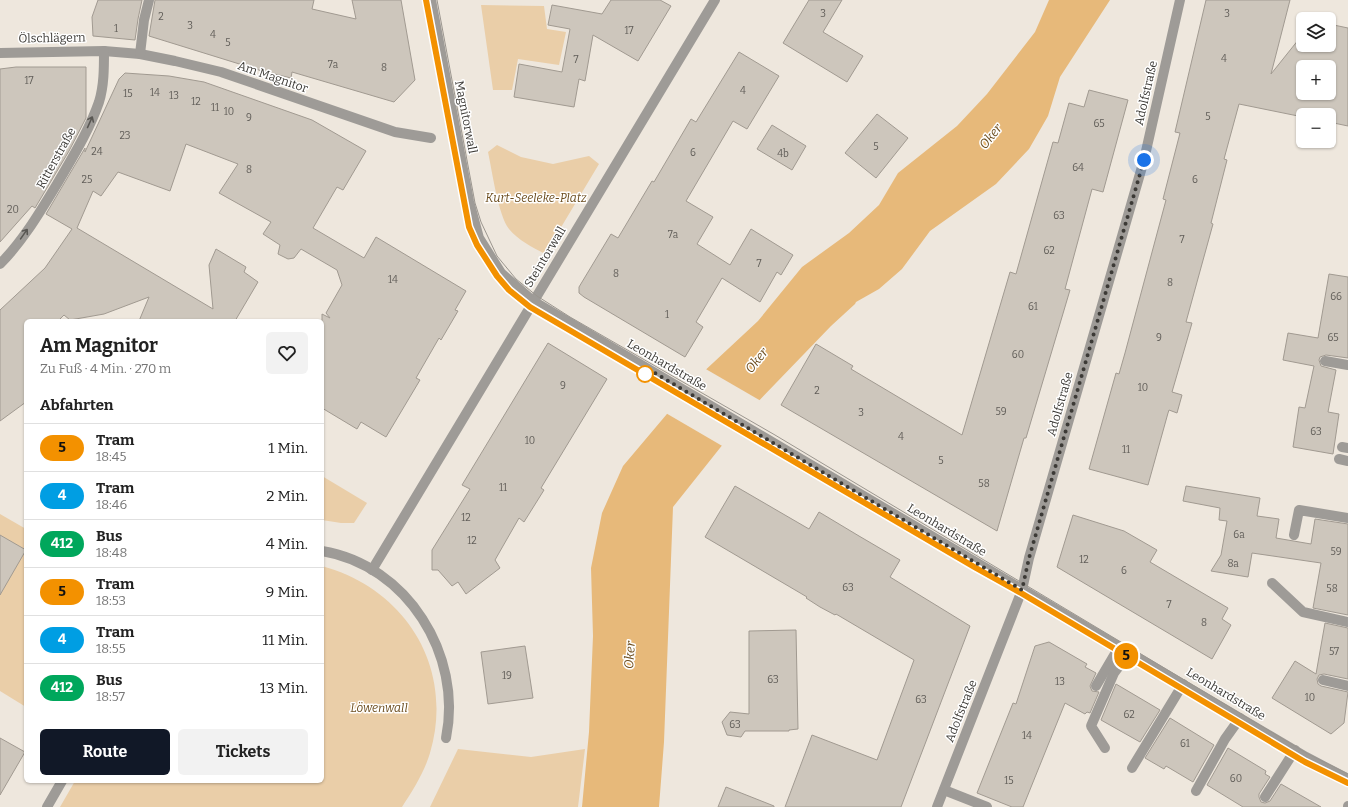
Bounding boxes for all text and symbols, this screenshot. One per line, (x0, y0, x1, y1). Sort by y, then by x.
house number: 3 (820, 8, 826, 20)
house number: 3 (1224, 8, 1230, 20)
house number: 2 (158, 11, 164, 23)
map controls (1296, 12, 1336, 148)
button: layers (1296, 12, 1336, 52)
house number: 3 (187, 20, 193, 32)
house number: 1 (114, 23, 118, 35)
house number: 17 (625, 25, 633, 37)
street label: Ölschlägern (18, 29, 86, 46)
house number: 4 (210, 29, 216, 41)
house number: 5 (225, 37, 231, 49)
house number: 4 (1221, 53, 1227, 65)
house number: 7 (573, 54, 579, 66)
street label: Am Magnitor (236, 58, 311, 96)
house number: 7a (328, 59, 339, 71)
street label: Adolfstraße (1132, 59, 1160, 127)
button: + (1296, 60, 1336, 100)
house number: 8 (381, 62, 387, 74)
house number: 17 (25, 75, 33, 87)
street label: Magnitorwall (452, 79, 480, 155)
house number: 4 (740, 85, 746, 97)
house number: 14 (150, 87, 160, 99)
house number: 15 (123, 88, 133, 100)
house number: 13 (169, 90, 179, 102)
house number: 12 (191, 96, 201, 108)
house number: 11 (211, 102, 219, 114)
house number: 10 (224, 106, 234, 118)
button: − (1296, 108, 1336, 148)
house number: 5 (1205, 111, 1211, 123)
house number: 9 (246, 112, 252, 124)
one-way arrow (87, 116, 94, 128)
house number: 65 (1093, 118, 1105, 130)
water label: Oker (976, 120, 1005, 152)
street label: Ritterstraße (34, 125, 78, 191)
house number: 23 (119, 130, 131, 142)
house number: 5 (873, 141, 879, 153)
house number: 24 (91, 146, 103, 158)
house number: 6 (690, 147, 696, 159)
house number: 4b (777, 148, 789, 160)
your location (1134, 150, 1154, 170)
house number: 64 (1072, 162, 1084, 174)
house number: 8 (246, 164, 252, 176)
house number: 25 (82, 174, 92, 186)
house number: 6 (1192, 174, 1198, 186)
park label: Kurt-Seeleke-Platz (485, 191, 587, 205)
house number: 20 (7, 204, 19, 216)
house number: 63 (1053, 210, 1065, 222)
street label: Steintorwall (521, 224, 569, 290)
one-way arrow (20, 229, 28, 240)
house number: 7a (668, 229, 679, 241)
house number: 7 (1179, 234, 1185, 246)
house number: 62 (1043, 245, 1055, 257)
house number: 7 (756, 258, 762, 270)
house number: 8 (613, 268, 619, 280)
house number: 14 (388, 274, 398, 286)
house number: 8 (1167, 277, 1173, 289)
house number: 66 (1330, 291, 1342, 303)
house number: 61 (1028, 301, 1038, 313)
house number: 1 (665, 309, 669, 321)
button: heart (266, 332, 308, 374)
house number: 9 (1156, 332, 1162, 344)
house number: 65 (1327, 332, 1339, 344)
text: Am Magnitor (40, 334, 158, 357)
street label: Leonhardstraße (625, 337, 709, 393)
water label: Oker (742, 344, 771, 376)
house number: 60 (1012, 349, 1024, 361)
text: Zu Fuß · 4 Min. · 270 m (40, 361, 171, 376)
unlabelled marker (636, 365, 654, 383)
street label: Adolfstraße (1044, 370, 1076, 438)
house number: 9 (560, 380, 566, 392)
house number: 10 (1138, 382, 1148, 394)
house number: 2 (814, 385, 820, 397)
text: Abfahrten (40, 396, 114, 414)
house number: 59 (995, 406, 1007, 418)
house number: 3 (858, 407, 864, 419)
house number: 63 (1310, 426, 1322, 438)
text: Tram (96, 431, 134, 449)
house number: 4 (898, 431, 904, 443)
house number: 10 (525, 435, 535, 447)
text: 5 (58, 439, 66, 456)
text: 1 Min. (268, 439, 308, 457)
house number: 11 (1122, 444, 1130, 456)
text: 18:45 (96, 449, 126, 464)
house number: 5 (938, 455, 944, 467)
house number: 58 (978, 478, 990, 490)
text: Tram (96, 479, 134, 497)
house number: 11 (499, 482, 507, 494)
text: 4 (58, 487, 66, 504)
text: 2 Min. (266, 487, 308, 505)
text: 18:46 (96, 497, 127, 512)
street label: Leonhardstraße (905, 501, 989, 559)
house number: 12 (461, 512, 471, 524)
text: Bus (96, 527, 122, 545)
house number: 6a (1233, 529, 1245, 541)
text: 412 (51, 535, 73, 552)
text: 4 Min. (266, 535, 308, 553)
house number: 12 (467, 535, 477, 547)
text: 18:48 (96, 545, 127, 560)
house number: 59 (1330, 546, 1342, 558)
house number: 12 (1079, 554, 1089, 566)
house number: 8a (1227, 558, 1239, 570)
house number: 6 (1121, 565, 1127, 577)
text: Tram (96, 575, 134, 593)
house number: 63 (842, 582, 854, 594)
text: 5 (58, 583, 66, 600)
text: 9 Min. (266, 583, 308, 601)
house number: 58 (1326, 583, 1338, 595)
text: 18:53 (96, 593, 126, 608)
house number: 7 (1166, 599, 1172, 611)
house number: 8 (1201, 617, 1207, 629)
text: Tram (96, 623, 134, 641)
text: 4 (58, 631, 66, 648)
text: 11 Min. (262, 631, 308, 649)
water label: Oker (621, 640, 638, 669)
text: 18:55 (96, 641, 126, 656)
line badge: 5 (1113, 643, 1139, 669)
house number: 57 (1329, 646, 1339, 658)
text: 5 (1122, 647, 1130, 664)
street label: Leonhardstraße (1184, 665, 1268, 723)
house number: 19 (502, 670, 512, 682)
text: Bus (96, 671, 122, 689)
house number: 63 (767, 674, 779, 686)
house number: 13 (1055, 676, 1065, 688)
street label: Adolfstraße (942, 678, 980, 744)
text: 412 (51, 679, 73, 696)
text: 13 Min. (260, 679, 308, 697)
text: 18:57 (96, 689, 125, 704)
house number: 10 (1305, 692, 1315, 704)
house number: 63 (915, 694, 927, 706)
park label: Löwenwall (350, 701, 408, 715)
house number: 62 (1123, 709, 1135, 721)
house number: 63 (729, 719, 741, 731)
button: Route (40, 729, 170, 775)
button: Tickets (178, 729, 308, 775)
house number: 14 (1022, 730, 1032, 742)
house number: 61 (1180, 738, 1190, 750)
house number: 60 (1230, 773, 1242, 785)
house number: 15 (1004, 775, 1014, 787)

